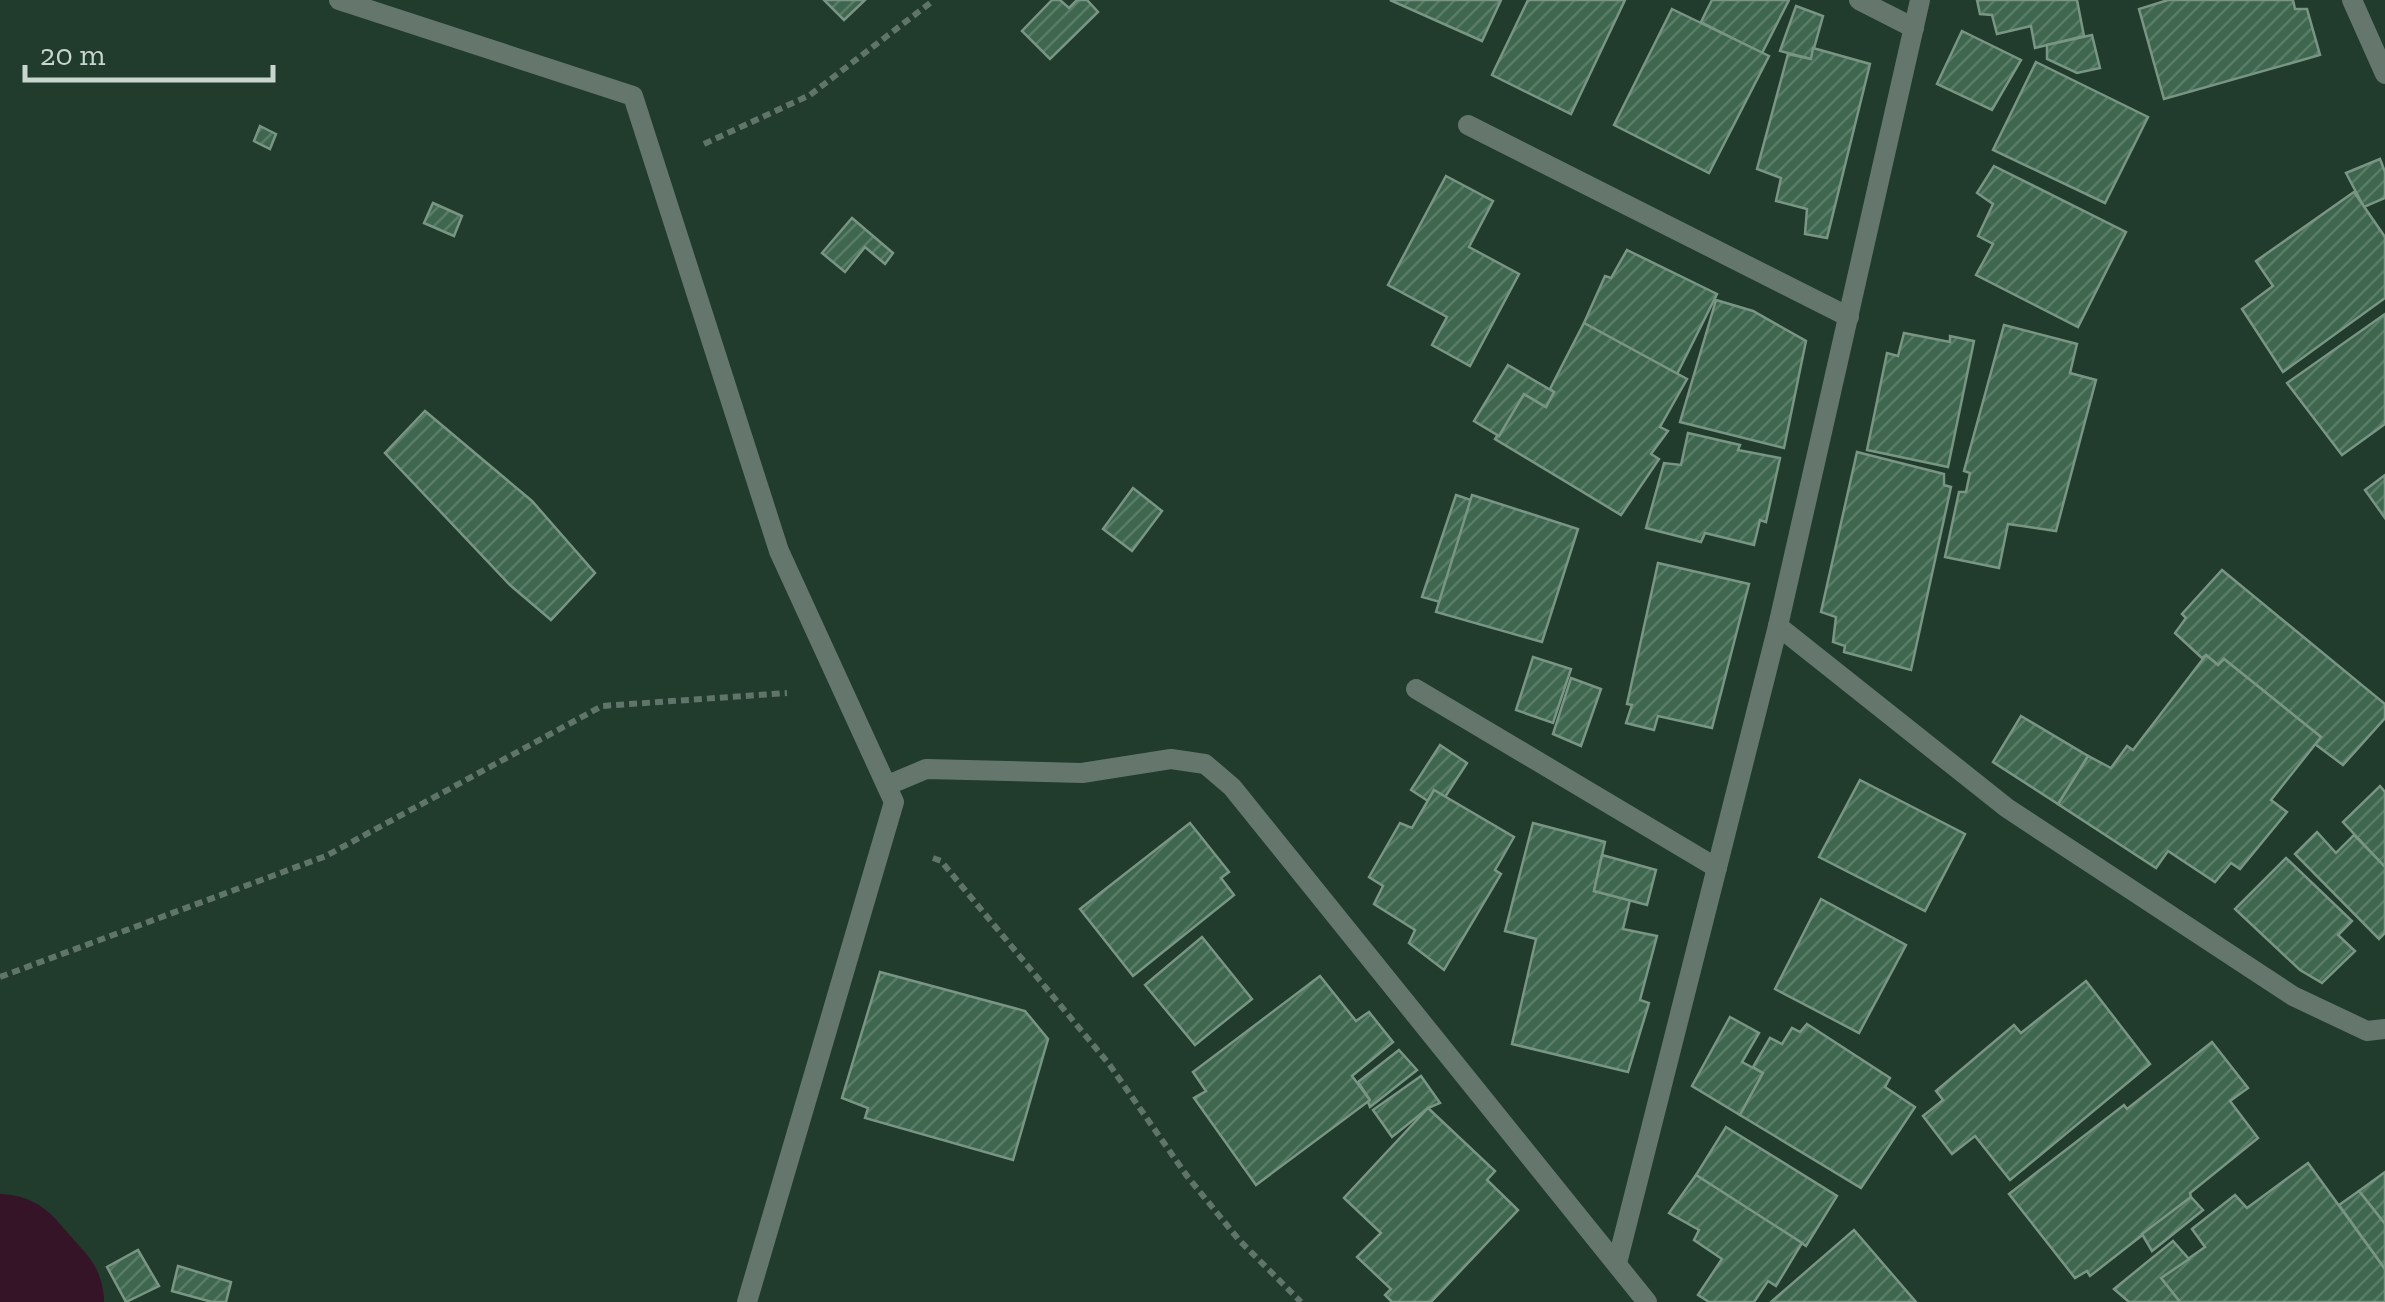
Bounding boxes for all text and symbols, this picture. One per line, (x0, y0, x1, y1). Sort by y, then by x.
scale bar (25, 20, 272, 82)
text: 20 m (40, 37, 106, 73)

